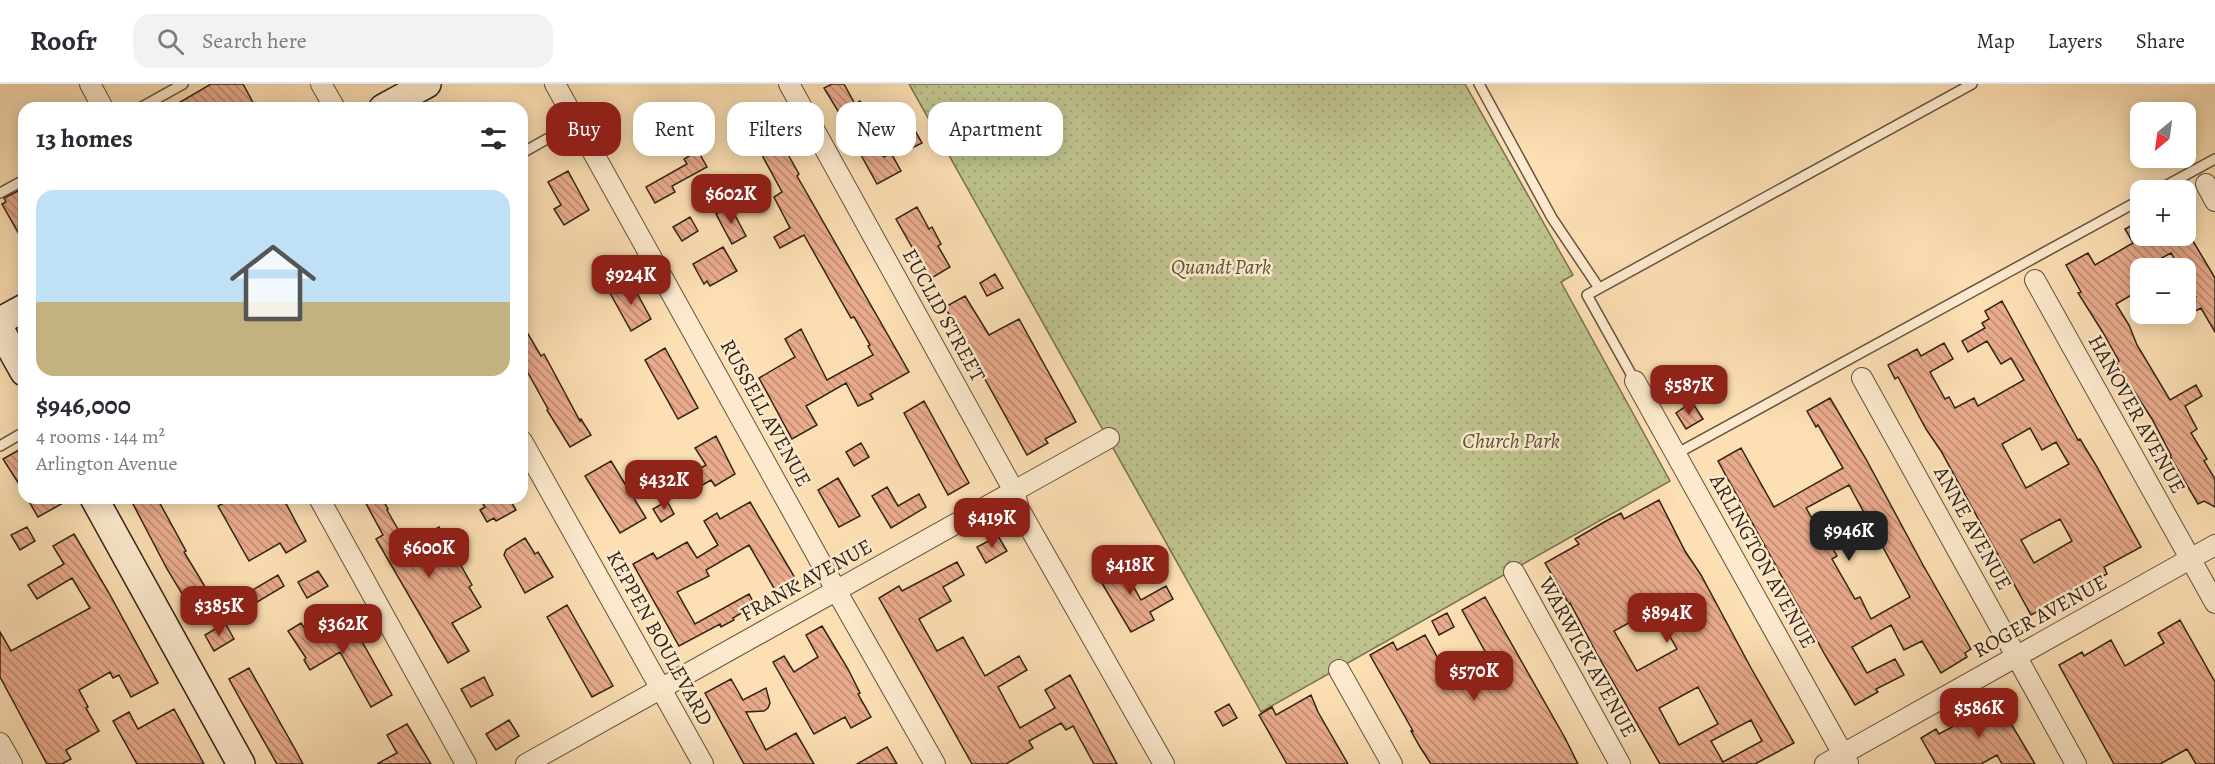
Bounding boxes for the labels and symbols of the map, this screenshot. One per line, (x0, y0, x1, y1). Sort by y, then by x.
north arrow (2130, 102, 2196, 168)
pin: $602K (689, 174, 773, 225)
street label: EUCLID STREET (896, 243, 992, 387)
park label: Quandt Park (1171, 253, 1271, 281)
pin: $924K (589, 255, 673, 306)
street label: HANOVER AVENUE (2082, 330, 2192, 498)
street label: RUSSELL AVENUE (714, 334, 818, 492)
pin: $587K (1647, 365, 1731, 416)
park label: Church Park (1462, 427, 1560, 455)
pin: $432K (622, 460, 706, 511)
street label: ANNE AVENUE (1927, 460, 2019, 595)
street label: ARLINGTON AVENUE (1703, 468, 1823, 653)
pin: $419K (950, 498, 1034, 549)
pin: $946K (1807, 511, 1891, 562)
pin: $600K (387, 528, 471, 579)
street label: FRANK AVENUE (735, 532, 877, 628)
street label: KEPPEN BOULEVARD (600, 545, 720, 731)
pin: $418K (1088, 545, 1172, 596)
street label: ROGER AVENUE (1968, 568, 2112, 664)
street label: WARWICK AVENUE (1532, 571, 1644, 742)
pin: $385K (177, 586, 261, 637)
pin: $894K (1625, 593, 1709, 644)
pin: $362K (301, 604, 385, 655)
pin: $570K (1432, 651, 1516, 702)
pin: $586K (1937, 688, 2021, 739)

